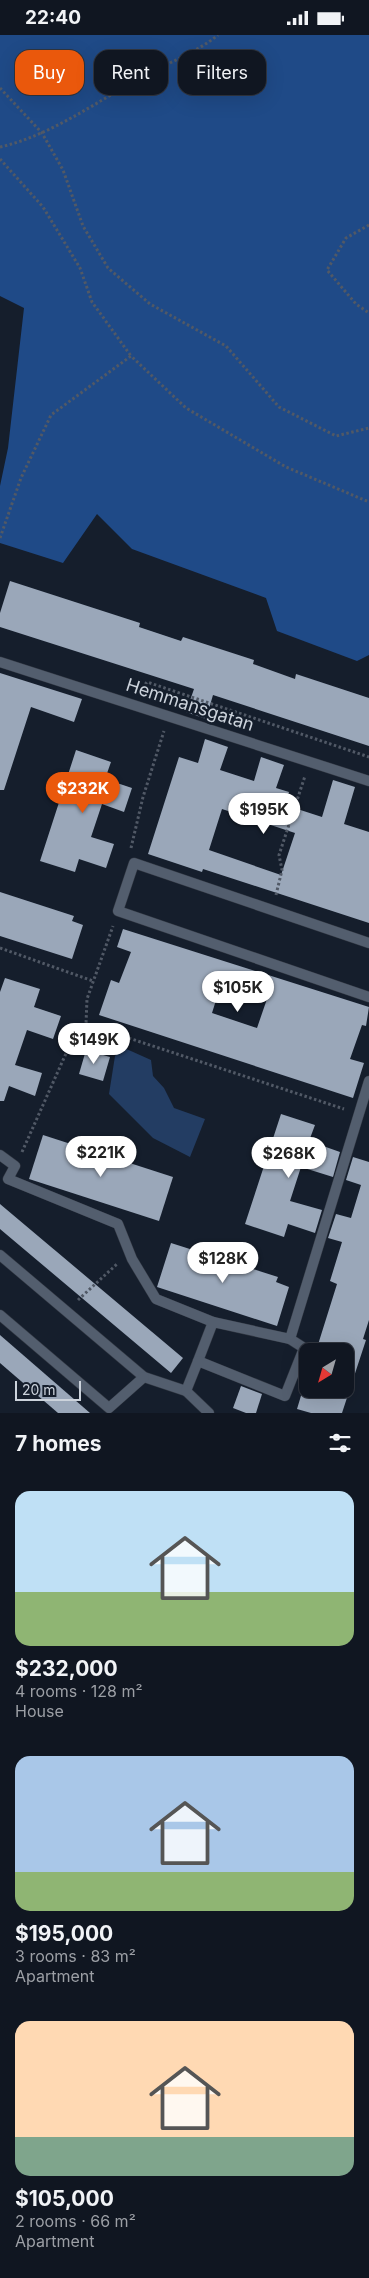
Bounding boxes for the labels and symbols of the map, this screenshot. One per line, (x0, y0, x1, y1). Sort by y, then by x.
street label: Hemmansgatan (123, 674, 257, 735)
pin: $232K (48, 771, 118, 814)
pin: $195K (229, 793, 299, 835)
pin: $105K (203, 971, 273, 1013)
pin: $149K (59, 1023, 129, 1065)
pin: $221K (66, 1135, 136, 1178)
pin: $268K (254, 1137, 324, 1179)
pin: $128K (188, 1241, 258, 1284)
north arrow (299, 1343, 354, 1397)
scale bar (15, 1378, 81, 1401)

